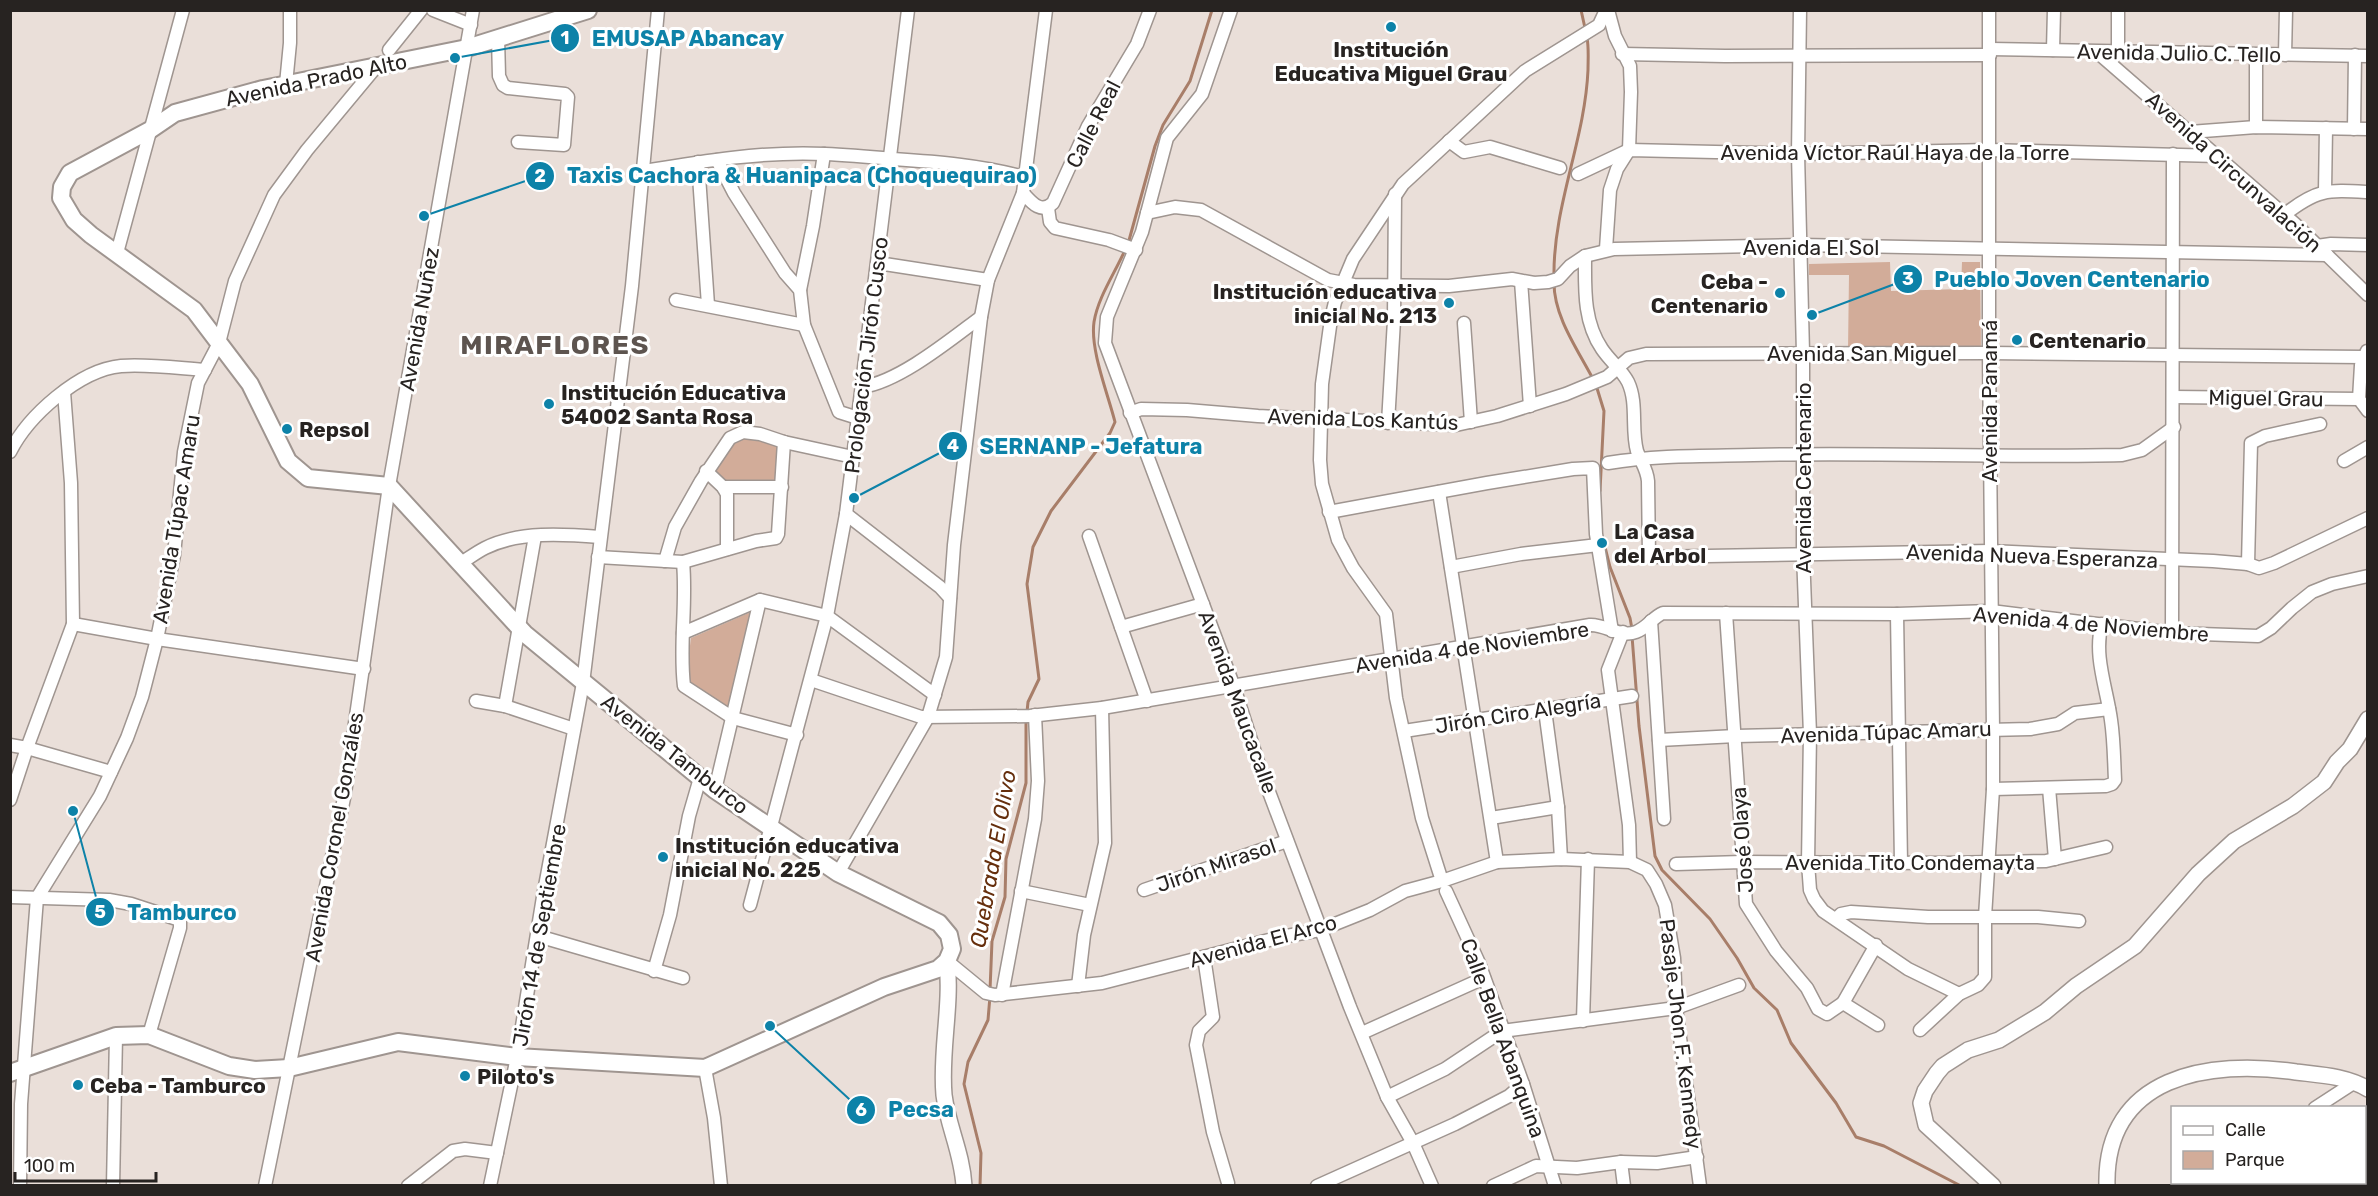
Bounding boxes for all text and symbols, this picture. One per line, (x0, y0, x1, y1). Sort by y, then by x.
callout: EMUSAP Abancay (550, 18, 797, 58)
marker: Institución Educativa Miguel Grau (1384, 20, 1398, 34)
text: EMUSAP Abancay (592, 25, 784, 52)
text: 1 (561, 27, 569, 49)
place label: Institución Educativa Miguel Grau (1275, 37, 1507, 86)
street label: Avenida Julio C. Tello (2077, 39, 2281, 67)
street label: Avenida Prado Alto (223, 49, 409, 111)
street label: Calle Real (1060, 76, 1126, 172)
street label: Avenida Circunvalación (2141, 86, 2327, 258)
street label: Avenida Víctor Raúl Haya de la Torre (1720, 140, 2070, 165)
callout: Taxis Cachora & Huanipaca (Choquequirao) (525, 156, 1049, 196)
text: Taxis Cachora & Huanipaca (Choquequirao) (567, 162, 1037, 189)
text: 2 (534, 165, 546, 187)
street label: Prologación Jirón Cusco (839, 235, 893, 475)
street label: Avenida El Sol (1743, 235, 1879, 260)
street label: Avenida Nuñez (394, 245, 444, 393)
callout: Pueblo Joven Centenario (1893, 259, 2222, 299)
text: Pueblo Joven Centenario (1934, 266, 2210, 293)
text: 3 (1902, 268, 1914, 290)
place label: Ceba - Centenario (1651, 269, 1768, 318)
place label: Institución educativa inicial No. 213 (1213, 279, 1437, 328)
marker: Ceba - Centenario (1773, 286, 1787, 300)
marker: Institución educativa inicial No. 213 (1442, 296, 1456, 310)
street label: Avenida Panamá (1977, 320, 2002, 482)
place label: Centenario (2029, 328, 2146, 353)
district label: MIRAFLORES (460, 329, 650, 361)
marker: Centenario (2010, 333, 2024, 347)
street label: Avenida San Miguel (1767, 341, 1957, 366)
place label: Institución Educativa 54002 Santa Rosa (561, 380, 786, 429)
street label: Avenida Centenario (1791, 382, 1816, 574)
street label: Miguel Grau (2208, 384, 2324, 412)
marker: Institución Educativa 54002 Santa Rosa (542, 397, 556, 411)
street label: Avenida Los Kantús (1267, 403, 1459, 435)
street label: Avenida Túpac Amaru (147, 413, 205, 625)
place label: Repsol (299, 417, 370, 442)
marker: Repsol (280, 422, 294, 436)
callout: SERNANP - Jefatura (938, 426, 1215, 466)
text: SERNANP - Jefatura (980, 433, 1202, 460)
text: 4 (947, 435, 959, 457)
place label: La Casa del Arbol (1614, 519, 1706, 568)
marker: La Casa del Arbol (1595, 536, 1609, 550)
street label: Avenida Nueva Esperanza (1906, 539, 2158, 573)
street label: Avenida 4 de Noviembre (1972, 601, 2210, 647)
street label: Avenida Maucacalle (1193, 607, 1283, 797)
street label: Avenida 4 de Noviembre (1353, 616, 1591, 678)
street label: Jirón Ciro Alegría (1433, 688, 1603, 738)
street label: Avenida Tamburco (596, 689, 754, 819)
street label: Avenida Coronel Gonzáles (300, 710, 368, 964)
street label: Avenida Túpac Amaru (1780, 716, 1992, 748)
water label: Quebrada El Olivo (964, 768, 1022, 950)
street label: José Olaya (1726, 786, 1758, 894)
street label: Jirón 14 de Septiembre (507, 822, 571, 1048)
place label: Institución educativa inicial No. 225 (675, 833, 899, 882)
street label: Jirón Mirasol (1153, 833, 1279, 897)
marker: Institución educativa inicial No. 225 (656, 850, 670, 864)
street label: Avenida Tito Condemayta (1785, 850, 2035, 875)
callout: Tamburco (85, 892, 249, 932)
text: Tamburco (127, 899, 237, 926)
text: 5 (94, 901, 106, 923)
street label: Avenida El Arco (1187, 909, 1339, 973)
street label: Pasaje Jhon F. Kennedy (1654, 917, 1708, 1151)
street label: Calle Bella Abanquina (1455, 935, 1551, 1141)
place label: Piloto's (477, 1064, 554, 1089)
marker: Piloto's (458, 1069, 472, 1083)
place label: Ceba - Tamburco (90, 1073, 266, 1098)
marker: Ceba - Tamburco (71, 1078, 85, 1092)
callout: Pecsa (846, 1090, 966, 1130)
text: Pecsa (888, 1096, 954, 1123)
text: 6 (855, 1099, 867, 1121)
legend (2171, 1106, 2366, 1184)
text: Calle (2225, 1119, 2266, 1141)
scale bar (15, 1145, 156, 1183)
text: Parque (2225, 1149, 2285, 1171)
text: 100 m (24, 1155, 75, 1177)

